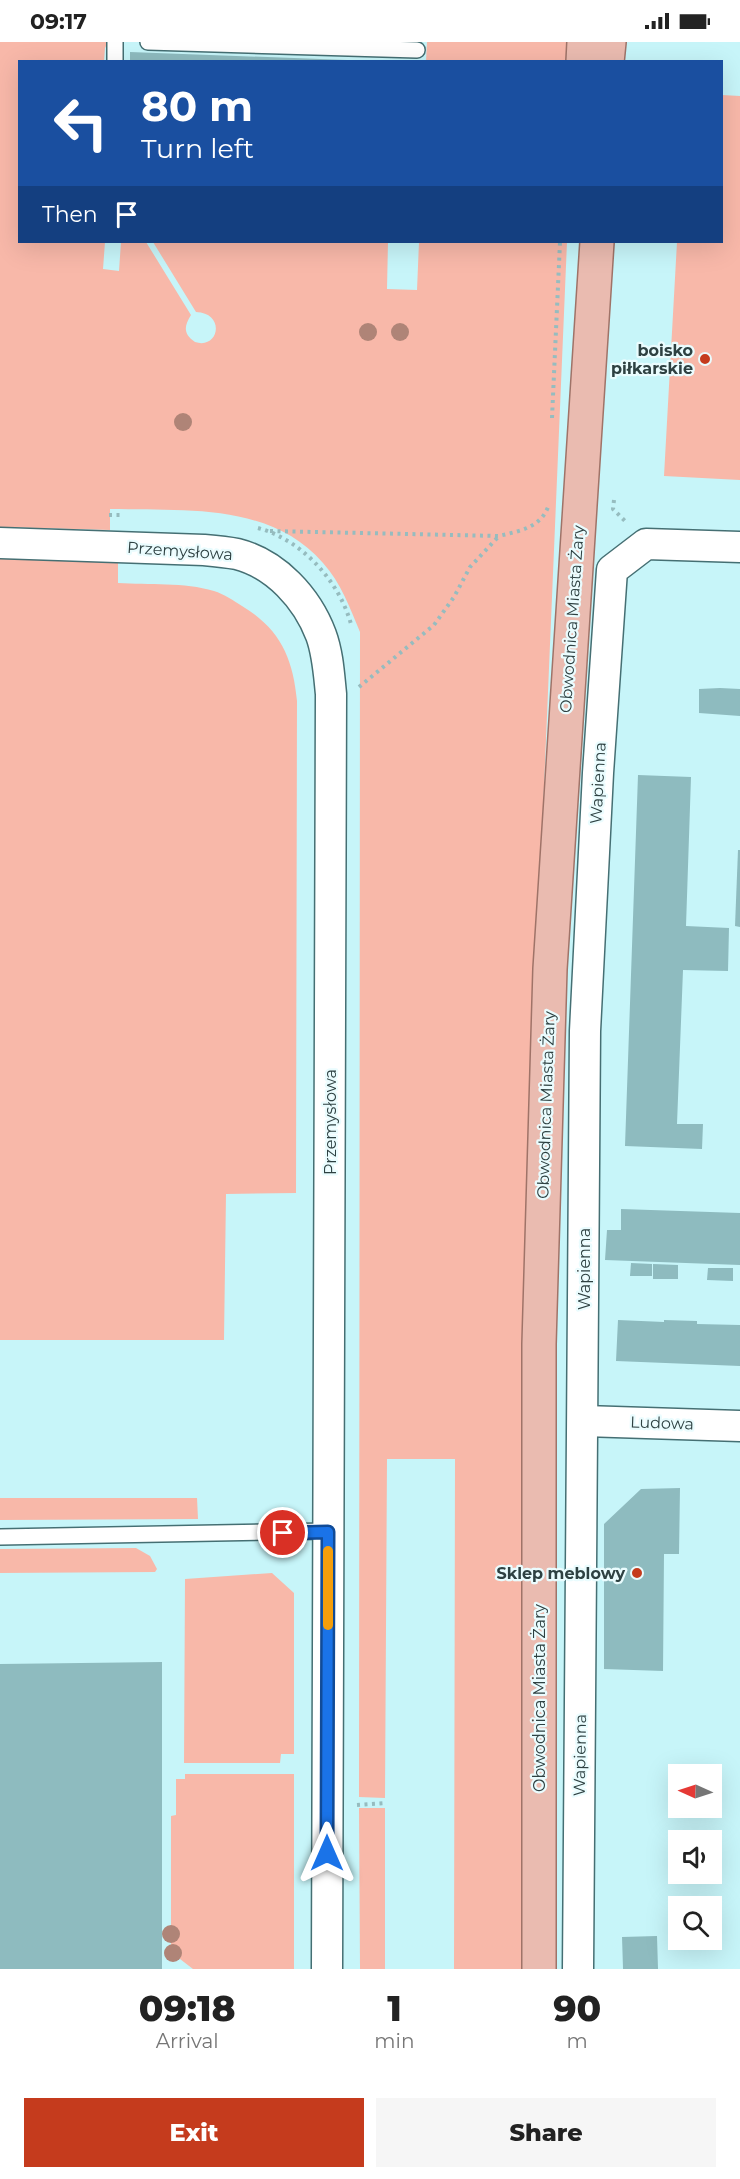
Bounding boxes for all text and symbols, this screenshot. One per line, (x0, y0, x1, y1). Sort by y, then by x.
text: 09:17 (30, 8, 87, 35)
text: 80 m (141, 80, 253, 132)
icon: left (42, 84, 120, 162)
text: Turn left (141, 132, 254, 165)
icon: arrive (110, 198, 143, 231)
text: Then (42, 201, 98, 228)
place label: boisko piłkarskie (611, 341, 693, 378)
marker: boisko piłkarskie (698, 352, 712, 366)
street label: Obwodnica Miasta Żary (556, 524, 588, 713)
street label: Przemysłowa (127, 538, 233, 564)
street label: Wapienna (586, 741, 610, 825)
street label: Obwodnica Miasta Żary (533, 1010, 559, 1199)
street label: Przemysłowa (321, 1069, 340, 1175)
street label: Wapienna (575, 1228, 594, 1310)
street label: Ludowa (630, 1412, 694, 1434)
pin (257, 1507, 308, 1558)
icon: arrive (266, 1516, 299, 1549)
place label: Sklep meblowy (496, 1564, 625, 1583)
marker: Sklep meblowy (630, 1566, 644, 1580)
street label: Obwodnica Miasta Żary (530, 1604, 549, 1792)
street label: Wapienna (570, 1714, 590, 1796)
north arrow (668, 1764, 722, 1818)
map controls (668, 1764, 722, 1950)
position arrow (295, 1821, 359, 1885)
button: sound (668, 1830, 722, 1884)
button: search (668, 1896, 722, 1950)
text: 09:18 (139, 1986, 236, 2030)
text: 1 (387, 1986, 402, 2030)
text: 90 (553, 1986, 601, 2030)
text: Arrival (156, 2029, 219, 2053)
text: min (374, 2029, 414, 2053)
text: m (567, 2029, 588, 2053)
button: Exit (24, 2098, 364, 2167)
button: Share (376, 2098, 716, 2167)

